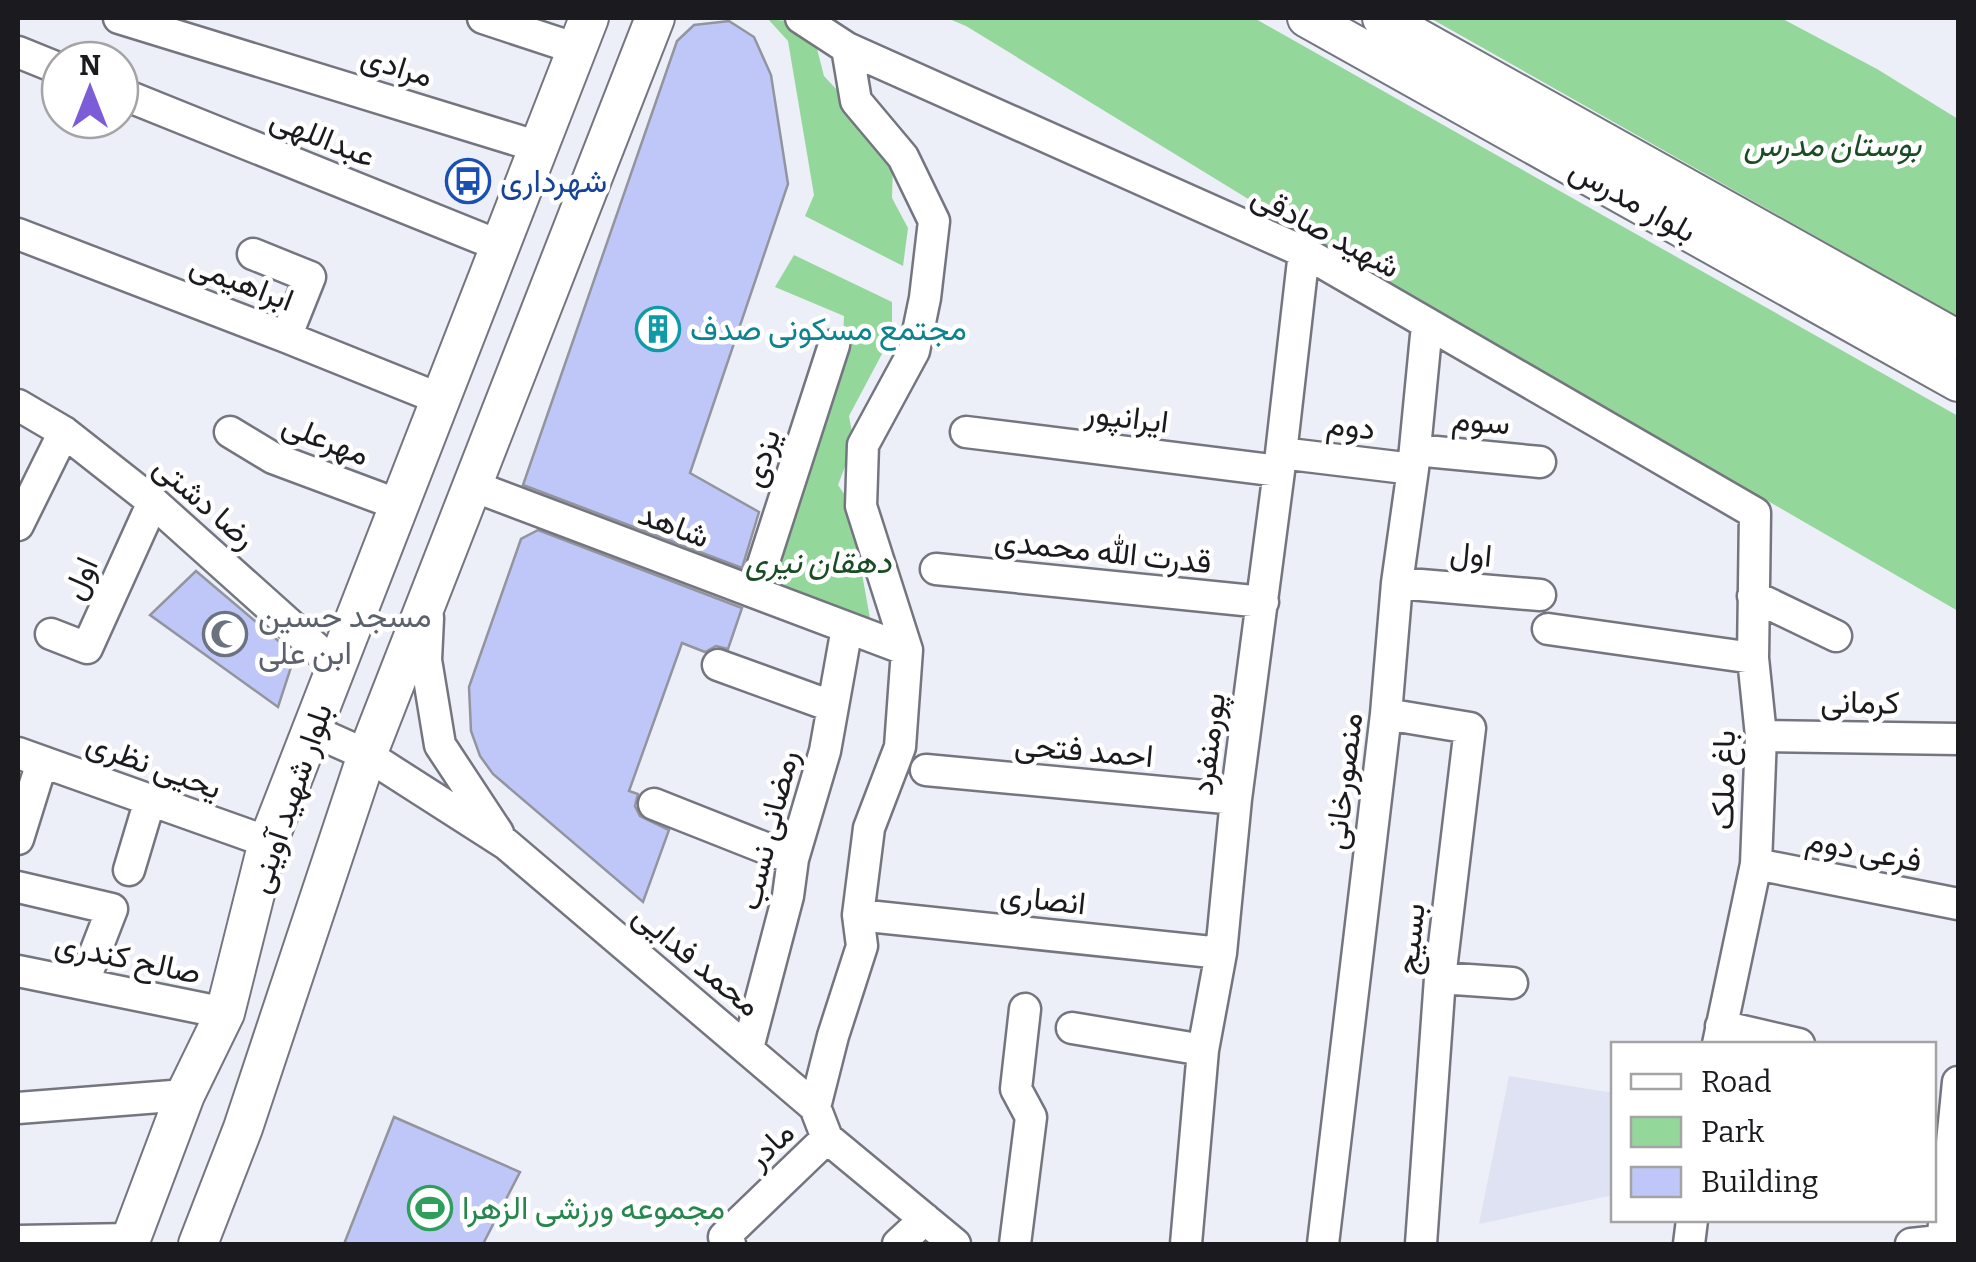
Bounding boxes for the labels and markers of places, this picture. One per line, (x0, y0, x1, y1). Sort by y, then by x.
bus stop icon: شهرداری (445, 158, 491, 204)
place label: شهرداری (500, 162, 607, 201)
building icon: مجتمع مسکونی صدف (635, 306, 681, 352)
place label: مجتمع مسکونی صدف (690, 310, 967, 351)
place label: مسجد حسین ابن علی (258, 597, 432, 672)
mosque icon: مسجد حسین ابن علی (202, 611, 248, 657)
sports icon: مجموعه ورزشی الزهرا (407, 1185, 453, 1231)
place label: مجموعه ورزشی الزهرا (462, 1189, 725, 1228)

